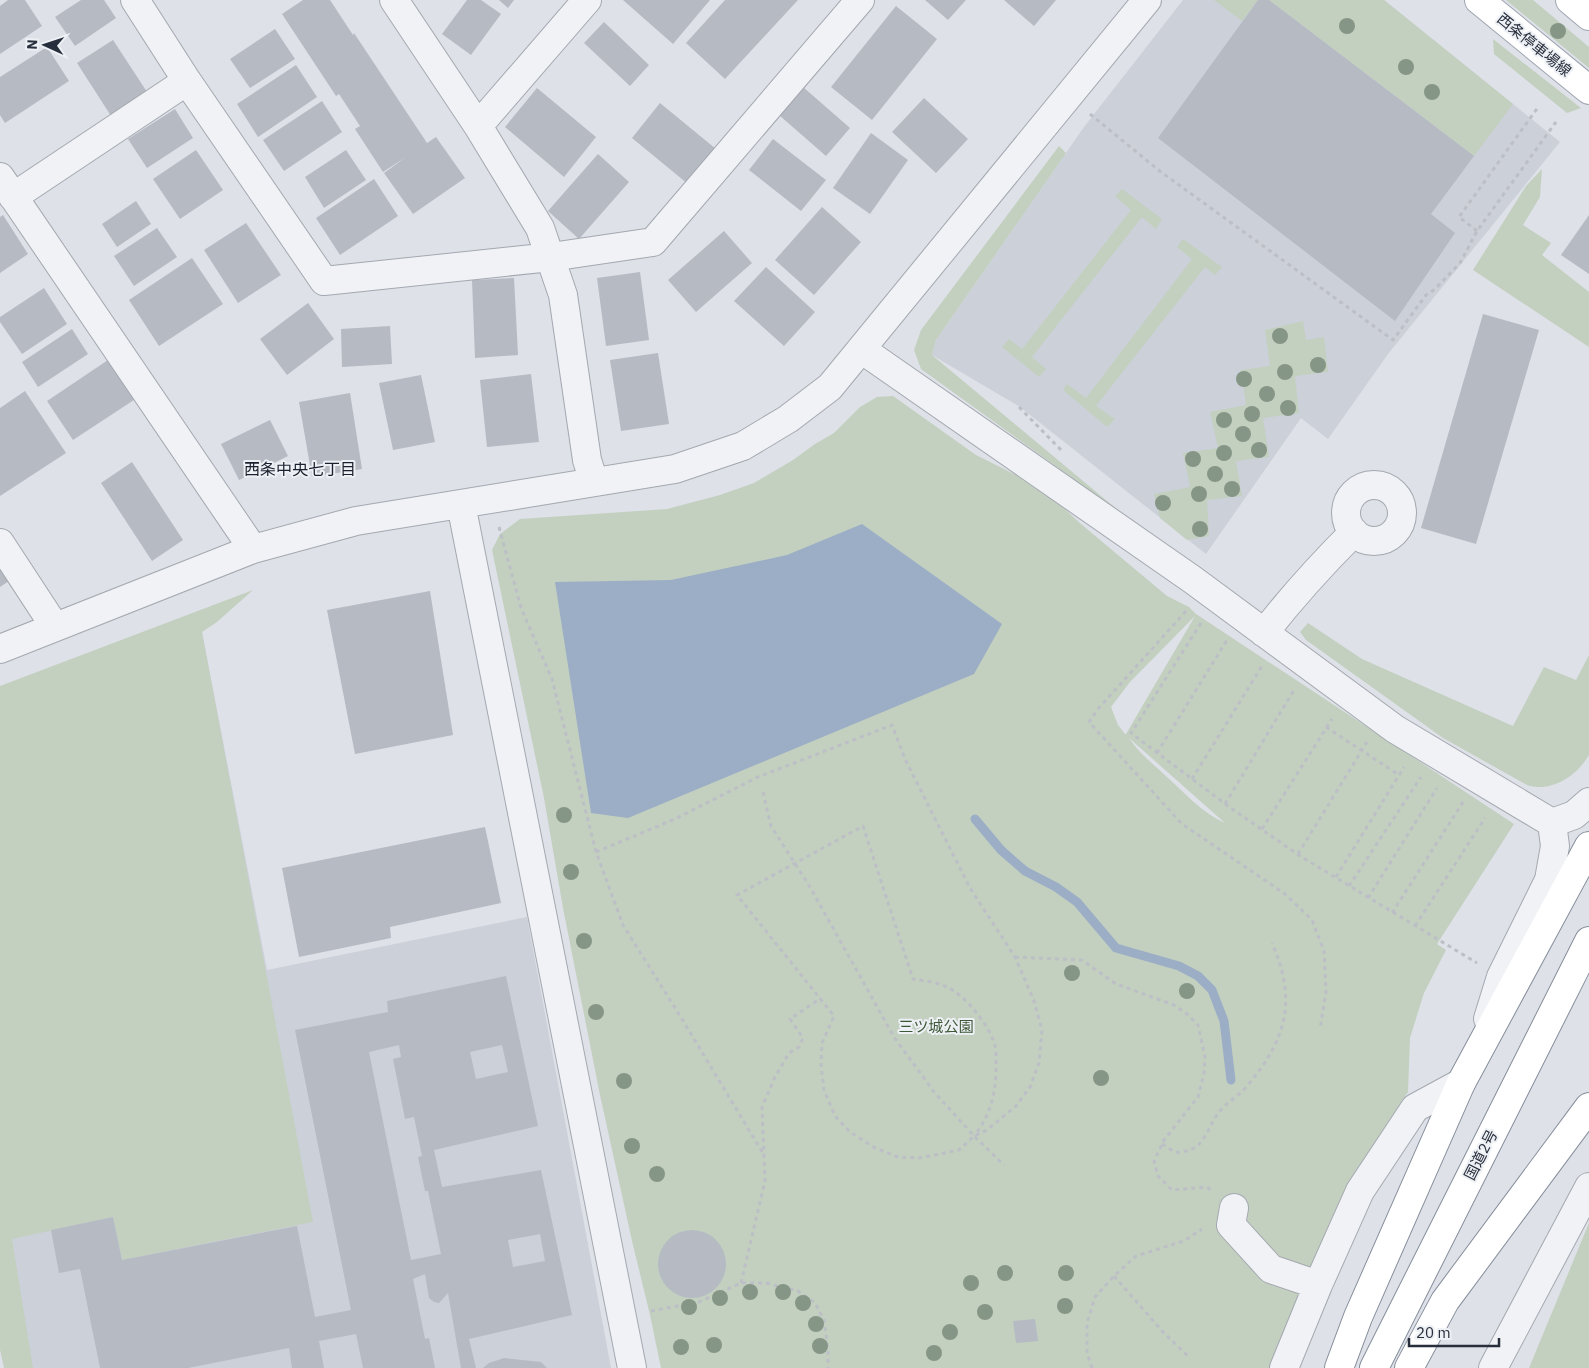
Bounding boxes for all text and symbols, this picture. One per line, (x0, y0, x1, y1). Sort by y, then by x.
street label: 西条停車場線 (1493, 9, 1575, 80)
north arrow (20, 20, 70, 70)
text: N (23, 39, 41, 50)
district label: 西条中央七丁目 (244, 459, 356, 479)
park label: 三ツ城公園 (898, 1017, 974, 1036)
street label: 国道2号 (1460, 1126, 1501, 1183)
scale bar (1409, 1316, 1499, 1348)
text: 20 m (1416, 1323, 1451, 1342)

